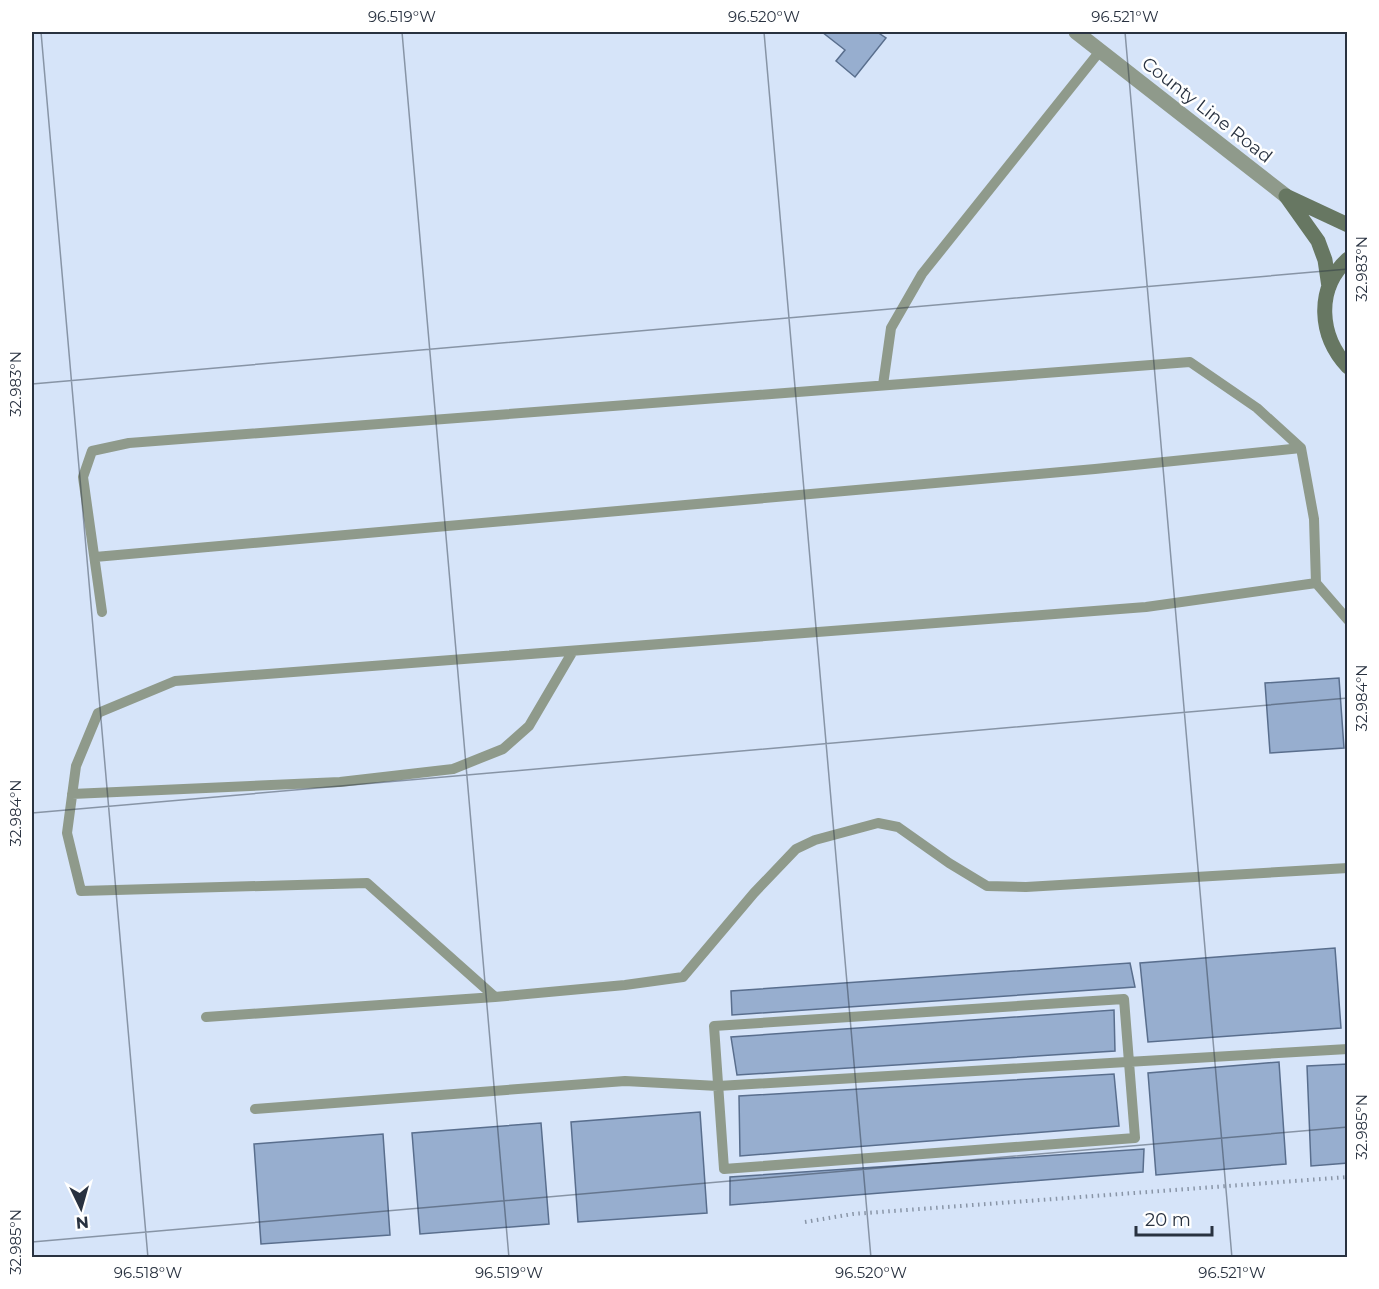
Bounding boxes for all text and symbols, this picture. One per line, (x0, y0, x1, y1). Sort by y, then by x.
text: 96.519°W (368, 7, 436, 26)
text: 96.520°W (728, 7, 800, 26)
text: 96.521°W (1091, 7, 1159, 26)
street label: County Line Road (1137, 52, 1277, 168)
text: 32.983°N (1352, 236, 1371, 302)
text: 32.983°N (6, 351, 25, 417)
text: 32.984°N (1352, 665, 1371, 731)
text: 32.984°N (6, 780, 25, 846)
text: 32.985°N (1352, 1094, 1371, 1160)
north arrow (51, 1178, 111, 1238)
scale bar (1136, 1199, 1212, 1237)
text: 32.985°N (6, 1209, 25, 1275)
text: 20 m (1145, 1209, 1191, 1231)
text: N (75, 1212, 90, 1232)
text: 96.518°W (114, 1263, 183, 1282)
text: 96.519°W (475, 1263, 543, 1282)
text: 96.520°W (835, 1263, 907, 1282)
text: 96.521°W (1198, 1263, 1266, 1282)

